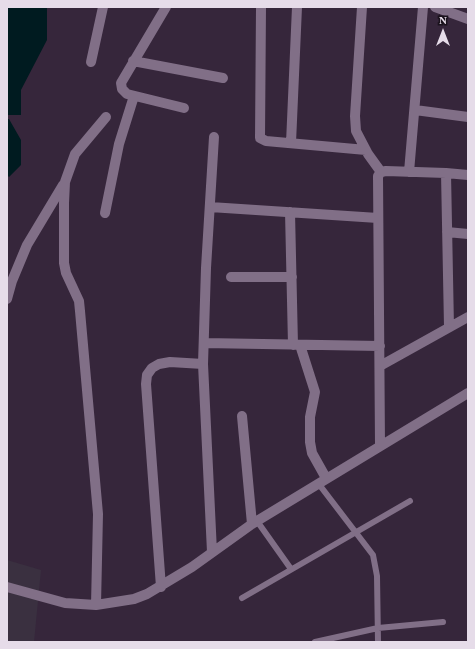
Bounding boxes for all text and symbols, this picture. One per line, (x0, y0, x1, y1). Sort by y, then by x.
north arrow (423, 12, 463, 52)
text: N (439, 14, 447, 26)

